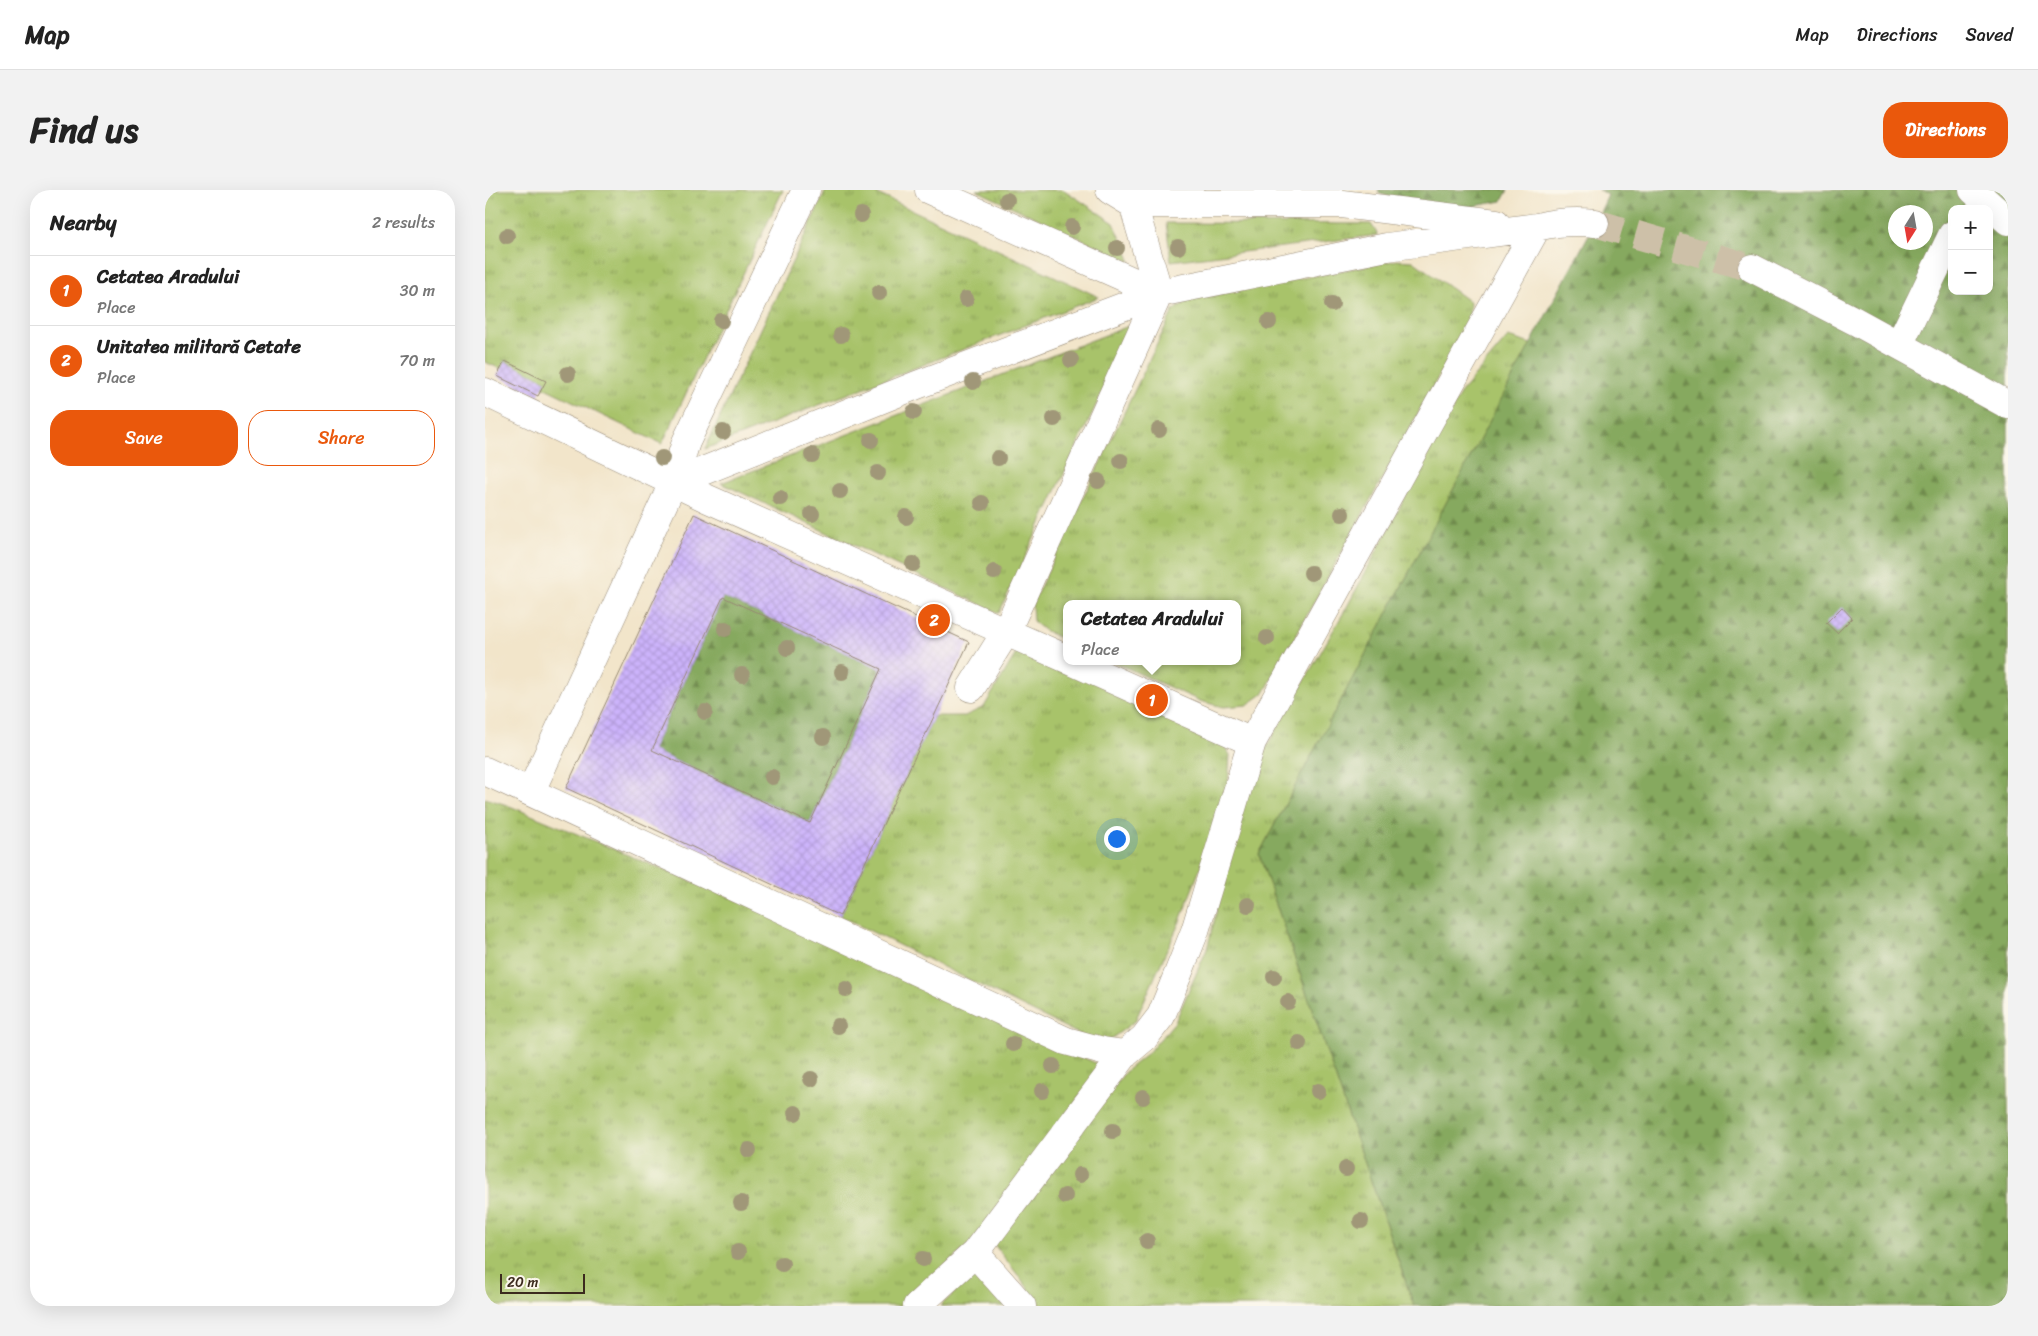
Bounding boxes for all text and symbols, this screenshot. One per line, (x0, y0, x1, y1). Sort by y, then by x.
text: Map (25, 14, 69, 56)
text: Map (1796, 19, 1829, 51)
text: Directions (1857, 19, 1938, 51)
text: Saved (1966, 19, 2013, 51)
text: Find us (30, 99, 138, 161)
button: Directions (1883, 102, 2008, 158)
text: Nearby (50, 204, 116, 242)
north arrow (1888, 205, 1933, 250)
map controls (1948, 205, 1993, 295)
button: + (1948, 205, 1993, 250)
text: 2 results (372, 208, 435, 237)
button: − (1948, 250, 1993, 295)
text: Cetatea Aradului (97, 260, 239, 293)
text: 1 (63, 276, 69, 305)
text: 30 m (400, 276, 435, 305)
text: Place (97, 293, 136, 322)
text: Unitatea militară Cetate (97, 330, 301, 363)
text: 2 (61, 346, 71, 375)
text: 70 m (399, 346, 435, 375)
text: Place (97, 363, 136, 392)
button: Save (50, 410, 238, 466)
button: Share (248, 410, 435, 466)
popup (1063, 600, 1241, 665)
pin: 2 (918, 601, 950, 639)
text: Cetatea Aradului (1081, 602, 1223, 635)
text: Place (1081, 635, 1119, 664)
pin: 1 (1136, 681, 1168, 719)
your location (1104, 826, 1130, 852)
text: 20 m (507, 1270, 538, 1295)
scale bar (500, 1271, 585, 1294)

